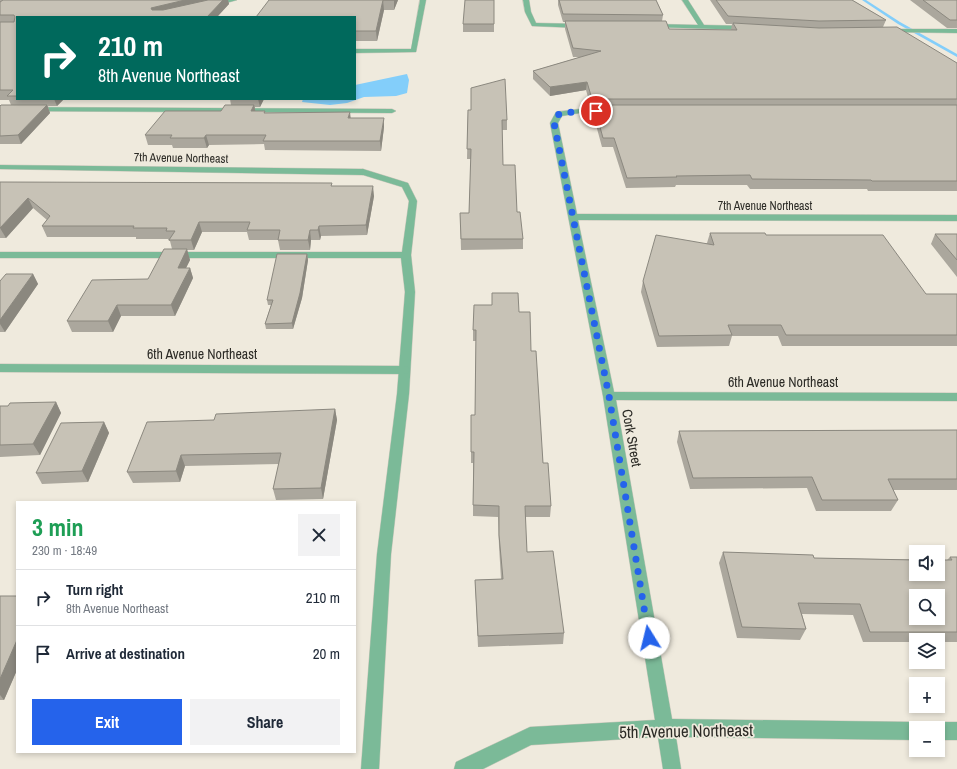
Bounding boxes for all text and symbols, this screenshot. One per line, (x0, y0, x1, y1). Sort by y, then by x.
text: 210 m (98, 27, 163, 65)
icon: right (32, 32, 84, 84)
text: 8th Avenue Northeast (98, 63, 240, 88)
pin (579, 94, 613, 128)
icon: arrive (585, 100, 607, 122)
street label: 7th Avenue Northeast (134, 149, 229, 167)
street label: 7th Avenue Northeast (718, 198, 812, 214)
street label: 6th Avenue Northeast (147, 345, 257, 363)
street label: 6th Avenue Northeast (728, 373, 838, 391)
street label: Cork Street (618, 408, 646, 468)
text: 3 min (32, 511, 83, 543)
button: close (298, 514, 340, 556)
text: 230 m · 18:49 (32, 542, 97, 559)
map controls (909, 545, 945, 757)
button: sound (909, 545, 945, 581)
text: Turn right (66, 579, 123, 600)
icon: right (32, 587, 54, 609)
text: 210 m (306, 587, 340, 608)
button: search (909, 589, 945, 625)
text: 8th Avenue Northeast (66, 600, 168, 617)
position arrow (628, 617, 670, 659)
button: layers (909, 633, 945, 669)
icon: arrive (32, 643, 54, 665)
text: Arrive at destination (66, 643, 185, 664)
text: 20 m (313, 643, 340, 664)
button: + (909, 677, 945, 713)
button: Exit (32, 699, 182, 745)
button: Share (190, 699, 340, 745)
street label: 5th Avenue Northeast (619, 718, 753, 743)
button: − (909, 721, 945, 757)

